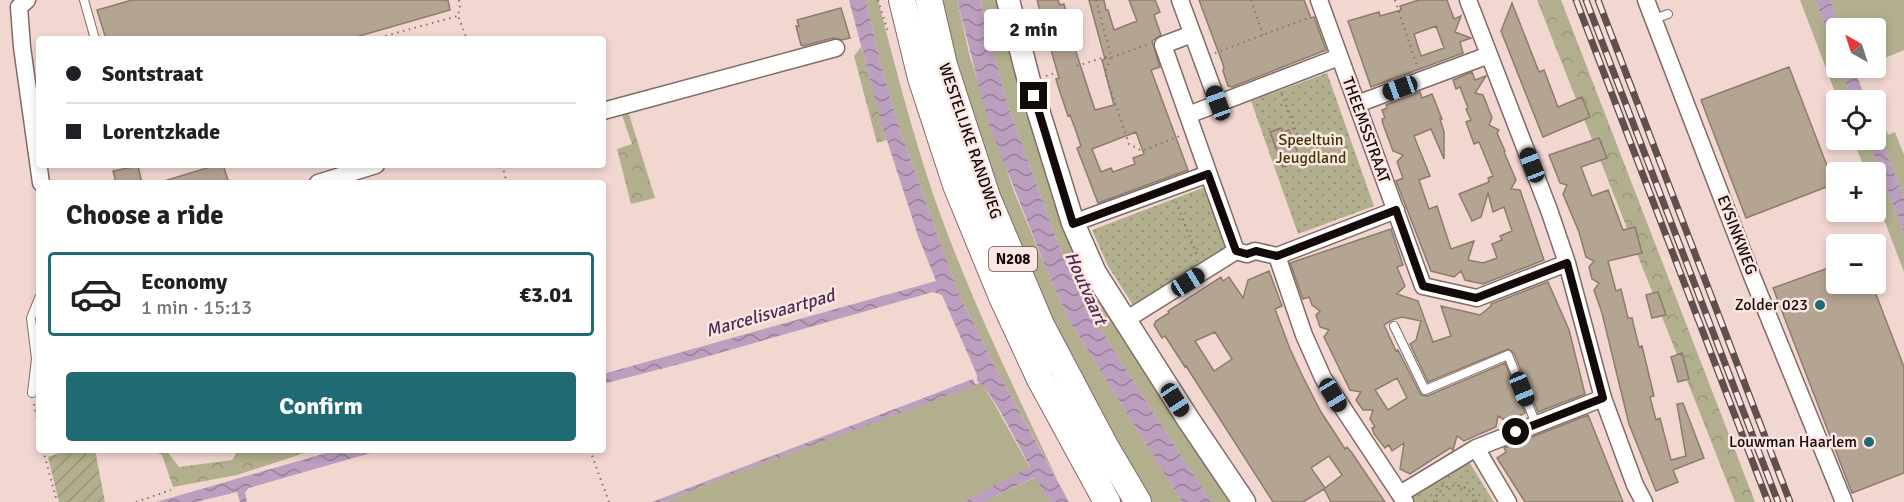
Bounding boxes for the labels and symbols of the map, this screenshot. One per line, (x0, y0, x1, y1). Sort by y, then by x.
callout: 2 min (984, 9, 1084, 51)
north arrow (1826, 18, 1886, 78)
street label: WESTELIJKE RANDWEG (934, 60, 1006, 222)
car (1380, 73, 1420, 103)
street label: THEEMSSTRAAT (1338, 74, 1394, 186)
route end (1020, 82, 1047, 109)
car (1203, 83, 1233, 123)
park label: Speeltuin Jeugdland (1276, 130, 1346, 168)
car (1517, 145, 1547, 185)
street label: EYSINKWEG (1713, 192, 1761, 278)
road number: N208 (989, 247, 1037, 271)
water label: Houtvaart (1060, 248, 1113, 330)
car (1168, 265, 1208, 299)
water label: Marcelisvaartpad (703, 283, 839, 342)
place label: Zolder 023 (1735, 295, 1808, 315)
marker: Zolder 023 (1813, 298, 1827, 312)
car (1507, 369, 1537, 409)
car (1316, 375, 1350, 415)
car (1158, 380, 1192, 420)
route start (1502, 418, 1529, 445)
place label: Louwman Haarlem (1729, 432, 1857, 452)
marker: Louwman Haarlem (1862, 435, 1876, 449)

